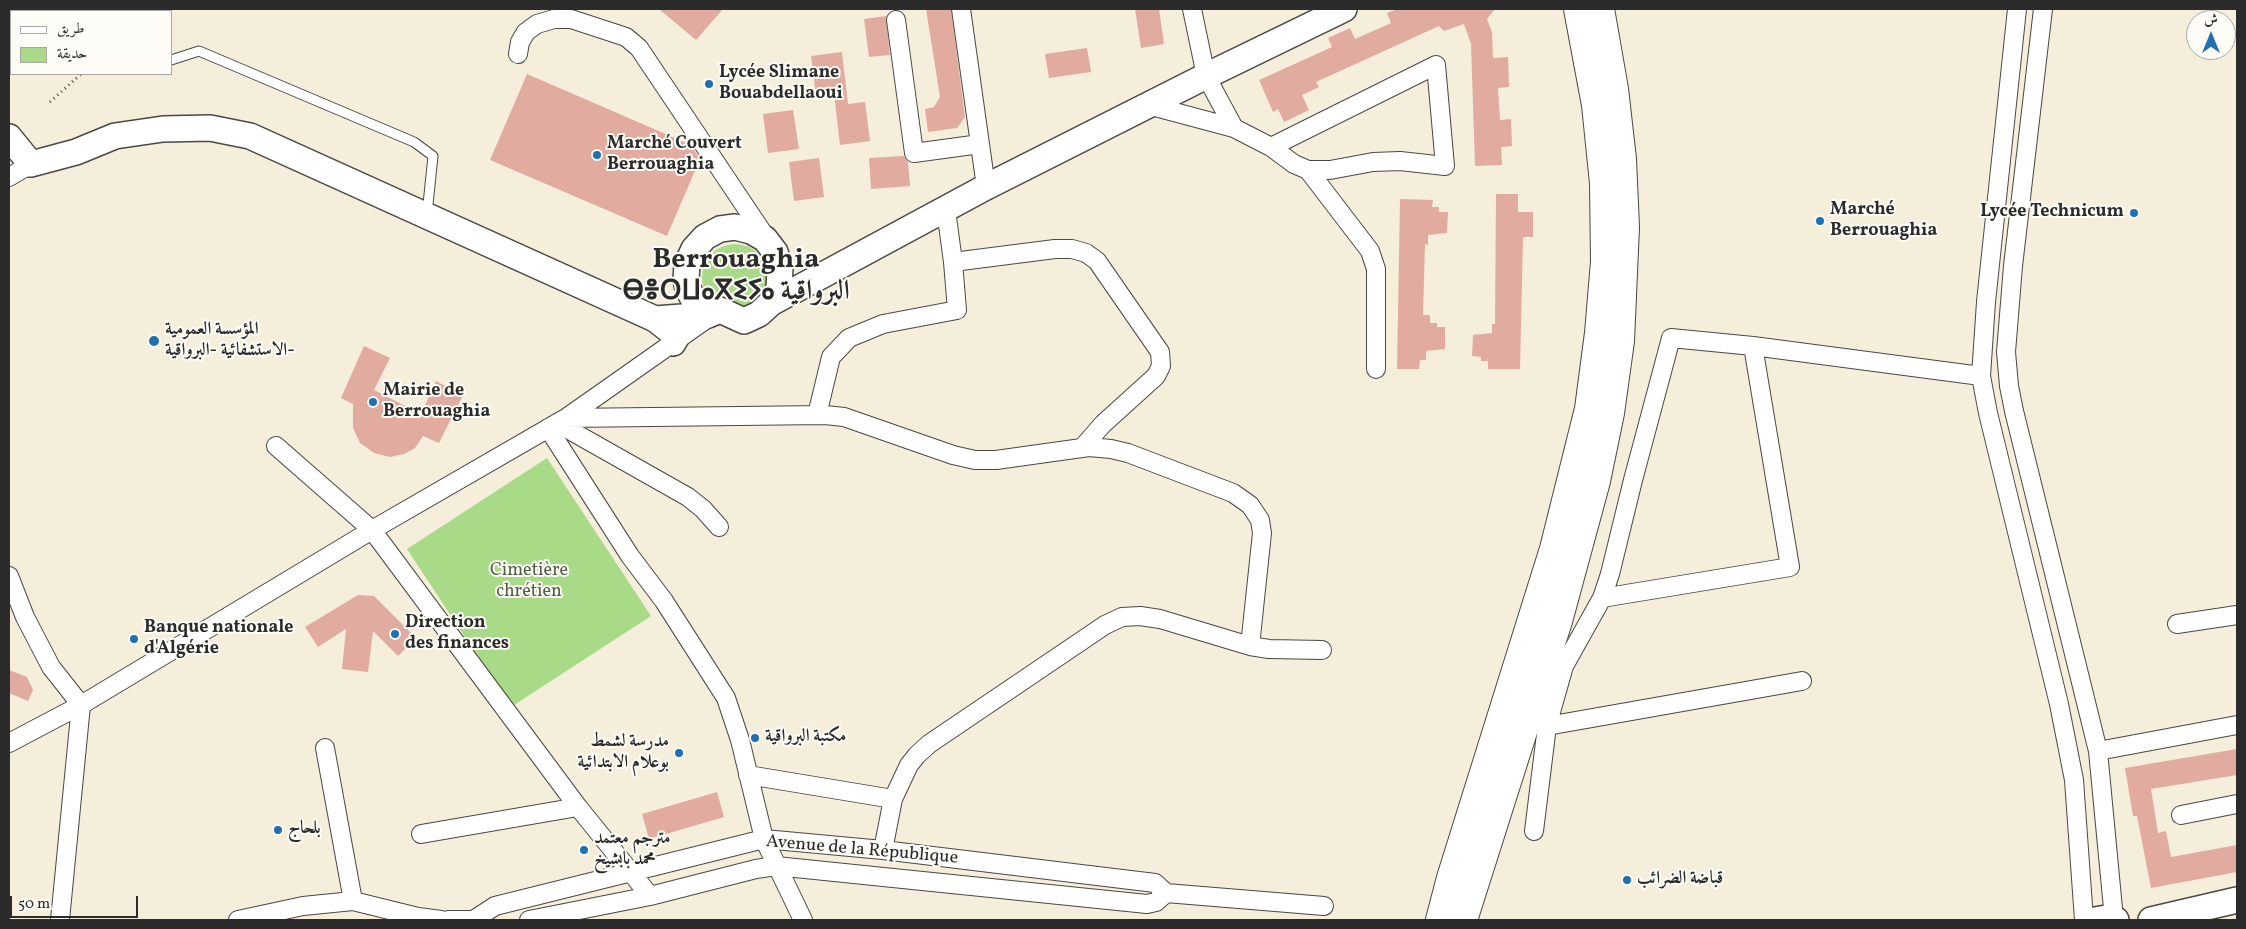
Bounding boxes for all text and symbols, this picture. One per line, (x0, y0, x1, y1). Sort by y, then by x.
legend (10, 10, 172, 75)
north arrow (2186, 10, 2236, 60)
text: ش (2204, 11, 2218, 30)
text: طريق (57, 19, 84, 40)
text: حديقة (57, 44, 87, 65)
place label: Lycée Slimane Bouabdellaoui (719, 63, 843, 106)
marker: Lycée Slimane Bouabdellaoui (703, 78, 715, 90)
place label: Marché Couvert Berrouaghia (607, 134, 742, 176)
marker: Marché Couvert Berrouaghia (591, 149, 603, 161)
place label: Marché Berrouaghia (1830, 200, 1937, 242)
place label: Lycée Technicum (1980, 202, 2124, 224)
marker: Lycée Technicum (2128, 207, 2140, 219)
marker: Marché Berrouaghia (1814, 215, 1826, 227)
district label: Berrouaghia ⴱⴻⵔⵡⴰⴳⵉⵢⴰ البرواقية (622, 245, 850, 311)
place label: المؤسسة العمومية الاستشفائية -البرواقية- (165, 320, 295, 362)
marker: المؤسسة العمومية الاستشفائية -البرواقية- (147, 334, 161, 348)
place label: Mairie de Berrouaghia (383, 381, 490, 424)
marker: Mairie de Berrouaghia (367, 396, 379, 408)
park label: Cimetière chrétien (490, 561, 568, 604)
place label: Direction des finances (405, 613, 509, 656)
place label: Banque nationale d'Algérie (144, 618, 294, 660)
marker: Direction des finances (389, 628, 401, 640)
marker: Banque nationale d'Algérie (128, 633, 140, 645)
place label: مكتبة البرواقية (765, 727, 846, 749)
place label: مدرسة لشمط بوعلام الابتدائية (578, 732, 669, 774)
marker: مكتبة البرواقية (749, 732, 761, 744)
marker: مدرسة لشمط بوعلام الابتدائية (673, 747, 685, 759)
place label: بلحاج (288, 819, 321, 841)
marker: بلحاج (272, 824, 284, 836)
place label: مترجم معتمد محمد بابشيخ (594, 829, 670, 872)
street label: Avenue de la République (765, 832, 959, 870)
marker: مترجم معتمد محمد بابشيخ (578, 844, 590, 856)
place label: قباضة الضرائب (1637, 869, 1723, 891)
marker: قباضة الضرائب (1621, 874, 1633, 886)
scale bar (12, 886, 140, 918)
text: 50 m (18, 894, 50, 915)

